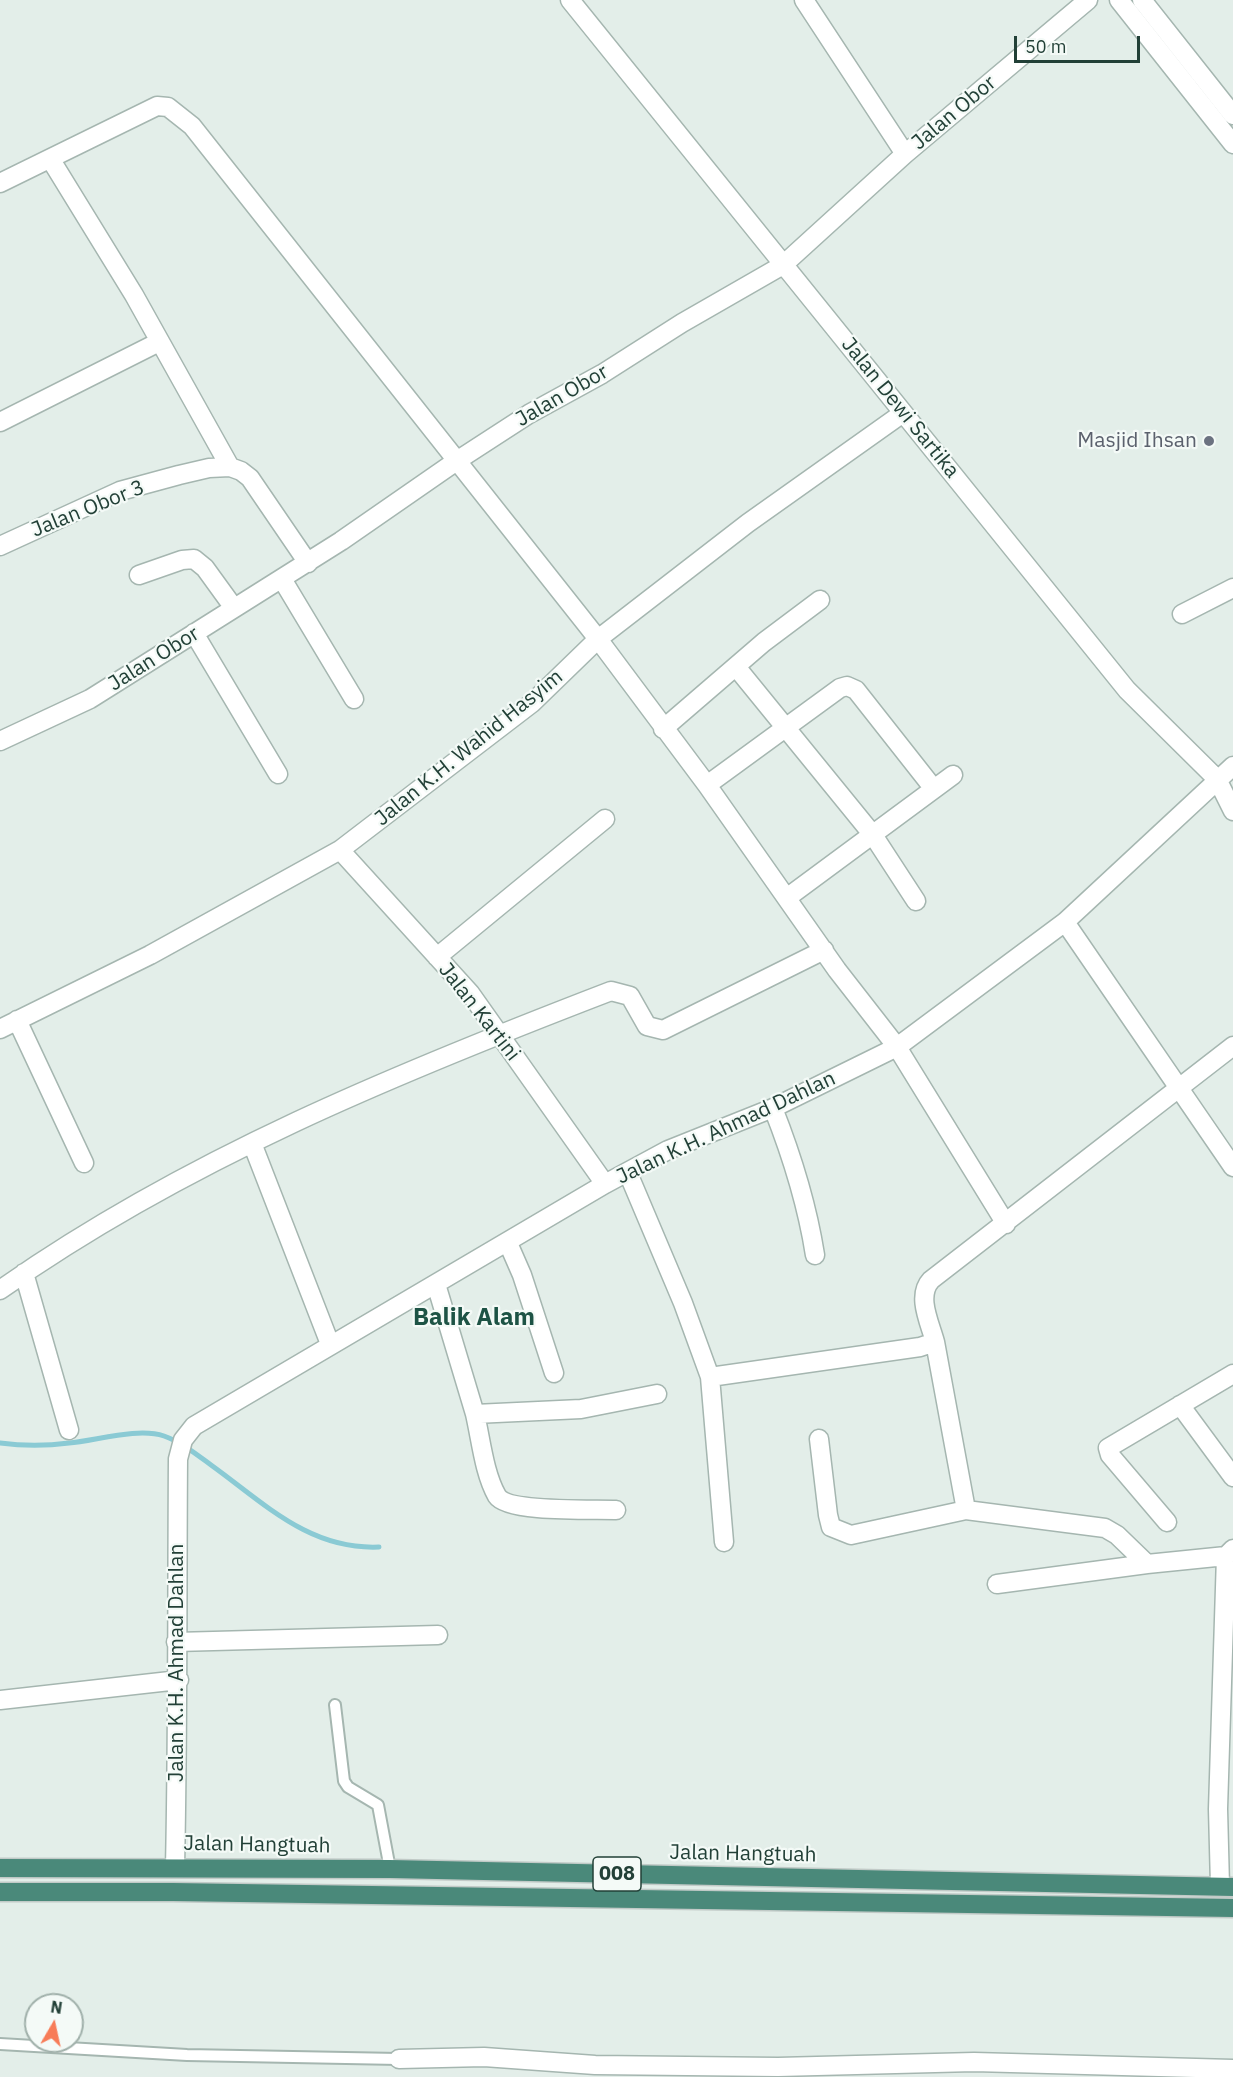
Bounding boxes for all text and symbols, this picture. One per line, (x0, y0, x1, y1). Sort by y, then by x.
scale bar (1017, 24, 1143, 62)
text: 50 m (1025, 35, 1067, 58)
street label: Jalan Obor (907, 70, 1001, 156)
street label: Jalan Dewi Sartika (836, 333, 964, 483)
street label: Jalan Obor (511, 360, 613, 432)
place label: Masjid Ihsan (1077, 428, 1197, 454)
marker: Masjid Ihsan (1202, 434, 1216, 448)
street label: Jalan Obor 3 (28, 475, 148, 543)
street label: Jalan Obor (104, 621, 204, 697)
street label: Jalan K.H. Wahid Hasyim (370, 664, 568, 832)
street label: Jalan Kartini (433, 958, 525, 1066)
street label: Jalan K.H. Ahmad Dahlan (613, 1066, 839, 1190)
district label: Balik Alam (413, 1304, 535, 1332)
street label: Jalan K.H. Ahmad Dahlan (164, 1544, 190, 1782)
street label: Jalan Hangtuah (183, 1831, 331, 1859)
street label: Jalan Hangtuah (669, 1840, 817, 1868)
road number: 008 (593, 1857, 641, 1891)
north arrow (24, 1993, 84, 2053)
text: N (49, 1996, 64, 2018)

